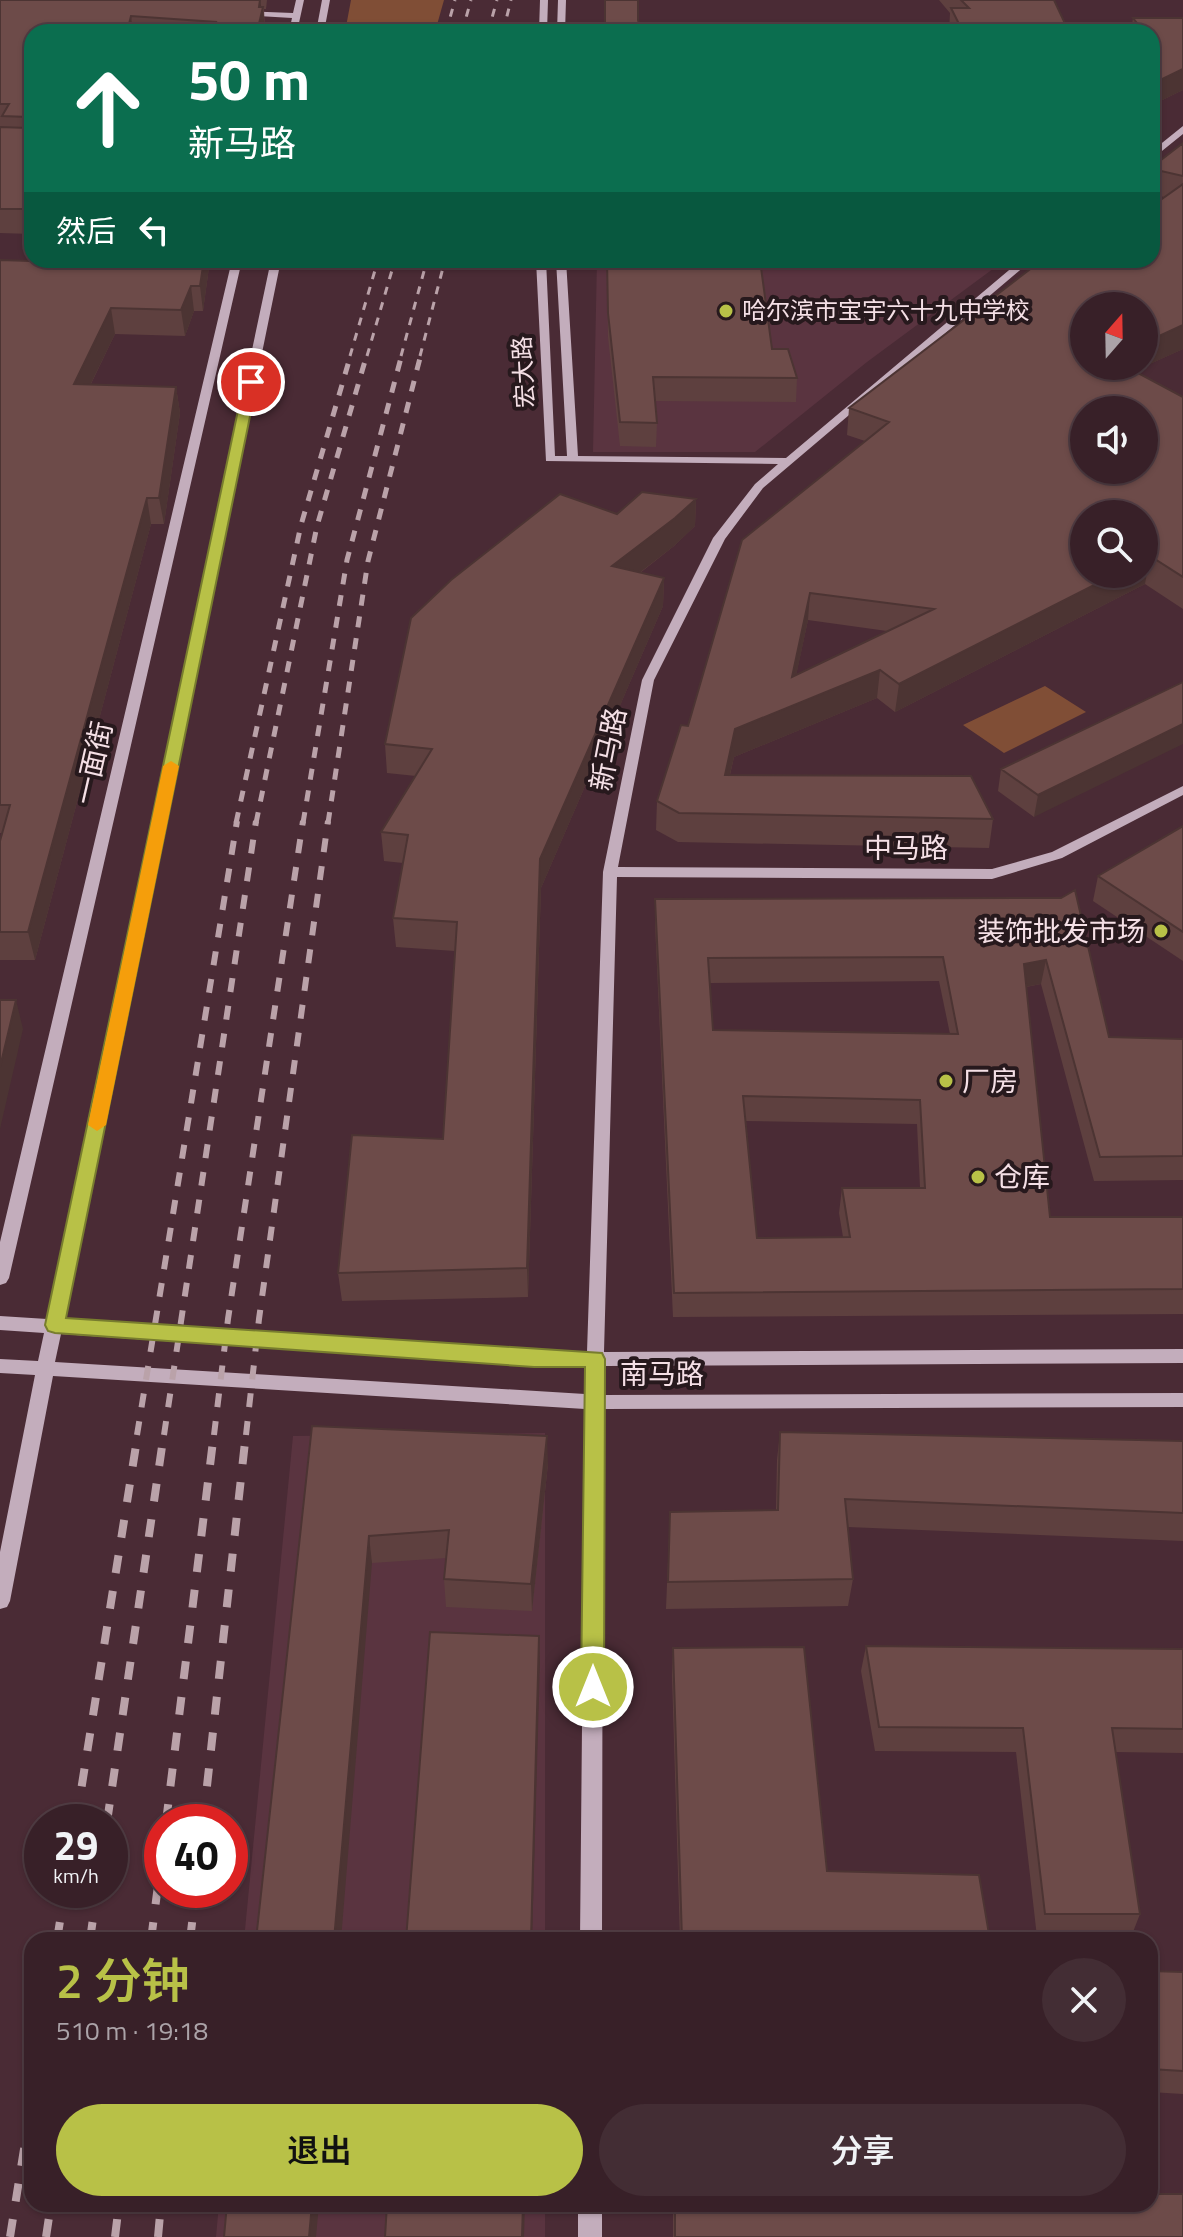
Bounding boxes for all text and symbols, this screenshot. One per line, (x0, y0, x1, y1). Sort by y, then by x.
text: 50 m (188, 37, 310, 122)
icon: ahead (56, 56, 160, 160)
text: 新马路 (188, 115, 296, 170)
text: 然后 (56, 208, 116, 254)
icon: left (132, 208, 176, 252)
place label: 哈尔滨市宝宇六十九中学校 (742, 292, 1030, 328)
north arrow (1070, 292, 1158, 380)
map controls (1070, 292, 1158, 588)
marker: 哈尔滨市宝宇六十九中学校 (717, 302, 735, 320)
street label: 宏大路 (503, 335, 543, 409)
pin (217, 348, 285, 416)
icon: arrive (229, 360, 273, 404)
button: sound (1070, 396, 1158, 484)
button: search (1070, 500, 1158, 588)
street label: 新马路 (578, 704, 637, 794)
street label: 一面街 (62, 717, 123, 809)
street label: 中马路 (864, 826, 948, 869)
place label: 装饰批发市场 (977, 909, 1145, 952)
marker: 装饰批发市场 (1152, 922, 1170, 940)
place label: 厂房 (962, 1059, 1018, 1102)
marker: 厂房 (937, 1072, 955, 1090)
place label: 仓库 (994, 1155, 1050, 1198)
marker: 仓库 (969, 1168, 987, 1186)
street label: 南马路 (620, 1352, 704, 1395)
position arrow (551, 1645, 635, 1729)
speed limit sign: 40 (144, 1804, 248, 1908)
text: 29 (54, 1815, 98, 1876)
text: km/h (53, 1860, 99, 1891)
text: 2 分钟 (56, 1944, 189, 2017)
button: close (1042, 1958, 1126, 2042)
text: 510 m · 19:18 (56, 2011, 208, 2050)
button: 退出 (56, 2104, 583, 2196)
button: 分享 (599, 2104, 1126, 2196)

